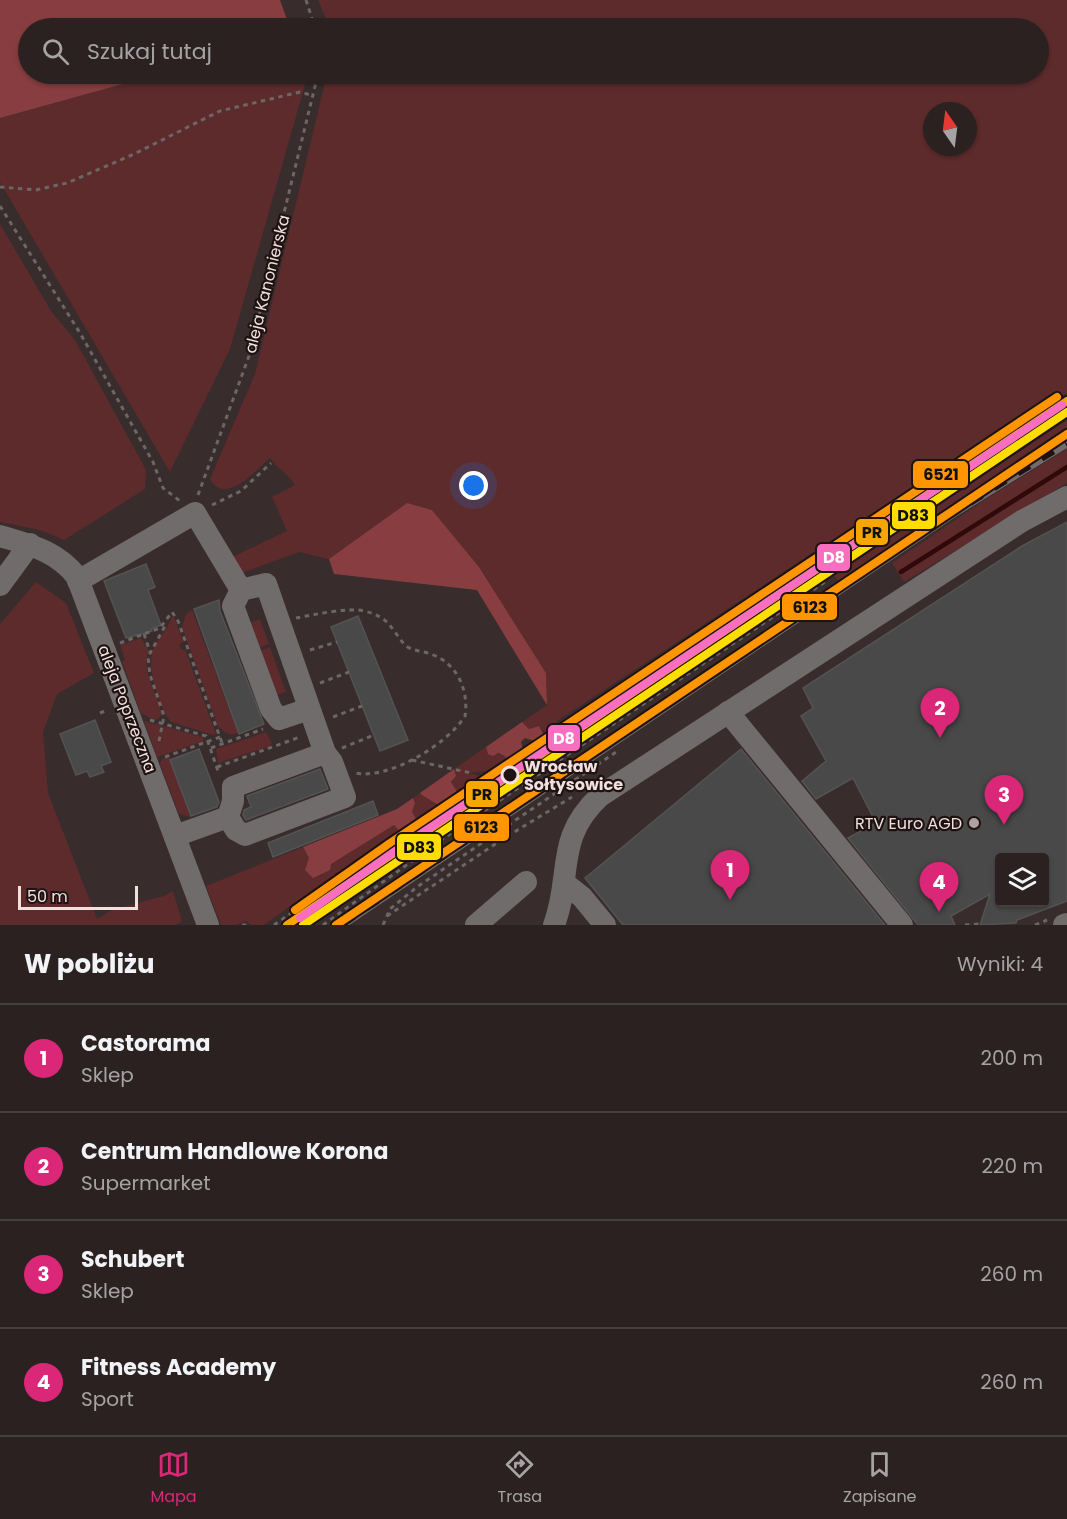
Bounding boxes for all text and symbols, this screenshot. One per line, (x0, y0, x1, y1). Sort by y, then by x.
search box (18, 18, 1049, 84)
icon: search (39, 35, 72, 68)
text: Szukaj tutaj (87, 36, 212, 67)
north arrow (923, 102, 977, 156)
street label: aleja Kanonierska (239, 212, 295, 356)
line badge: 6521 (912, 460, 969, 489)
text: 6521 (923, 463, 959, 486)
your location (459, 471, 488, 500)
line badge: D83 (891, 501, 936, 530)
text: D83 (897, 504, 929, 527)
line badge: PR (855, 518, 889, 546)
text: PR (862, 521, 882, 544)
line badge: D8 (816, 543, 851, 572)
text: D8 (823, 546, 845, 569)
line badge: 6123 (781, 593, 838, 621)
text: 6123 (792, 596, 828, 619)
street label: aleja Poprzeczna (92, 642, 162, 776)
pin: 2 (920, 688, 960, 738)
line badge: D8 (547, 724, 581, 752)
text: D8 (553, 727, 575, 750)
place label: Wrocław Sołtysowice (524, 755, 623, 796)
marker: Wrocław Sołtysowice (501, 766, 519, 784)
pin: 3 (984, 776, 1024, 825)
line badge: PR (465, 780, 499, 808)
text: PR (472, 783, 492, 806)
place label: RTV Euro AGD (855, 812, 962, 835)
line badge: 6123 (453, 813, 510, 842)
text: 6123 (463, 816, 499, 839)
marker: RTV Euro AGD (967, 816, 981, 830)
line badge: D83 (396, 833, 442, 861)
text: D83 (403, 836, 435, 859)
pin: 1 (710, 850, 750, 900)
map controls (995, 853, 1049, 907)
button: layers (995, 853, 1049, 907)
pin: 4 (920, 862, 958, 912)
scale bar (18, 883, 138, 910)
text: 50 m (27, 885, 68, 908)
text: W pobliżu (24, 946, 155, 982)
text: Wyniki: 4 (957, 950, 1043, 978)
text: Castorama (81, 1028, 211, 1059)
text: 1 (40, 1044, 47, 1072)
text: 200 m (980, 1044, 1043, 1072)
text: Sklep (81, 1061, 134, 1089)
text: Centrum Handlowe Korona (81, 1136, 388, 1167)
text: 2 (38, 1152, 49, 1180)
text: 220 m (982, 1152, 1043, 1180)
text: Supermarket (81, 1169, 210, 1197)
text: Schubert (81, 1244, 184, 1275)
text: 3 (37, 1260, 50, 1288)
text: 260 m (980, 1260, 1043, 1288)
text: Sklep (81, 1277, 134, 1305)
text: Fitness Academy (81, 1352, 276, 1383)
text: 4 (37, 1368, 50, 1396)
text: 260 m (980, 1368, 1043, 1396)
text: Sport (81, 1385, 134, 1413)
tab: Mapa (150, 1448, 197, 1509)
tab: Trasa (498, 1448, 542, 1509)
tab: Zapisane (843, 1448, 917, 1509)

